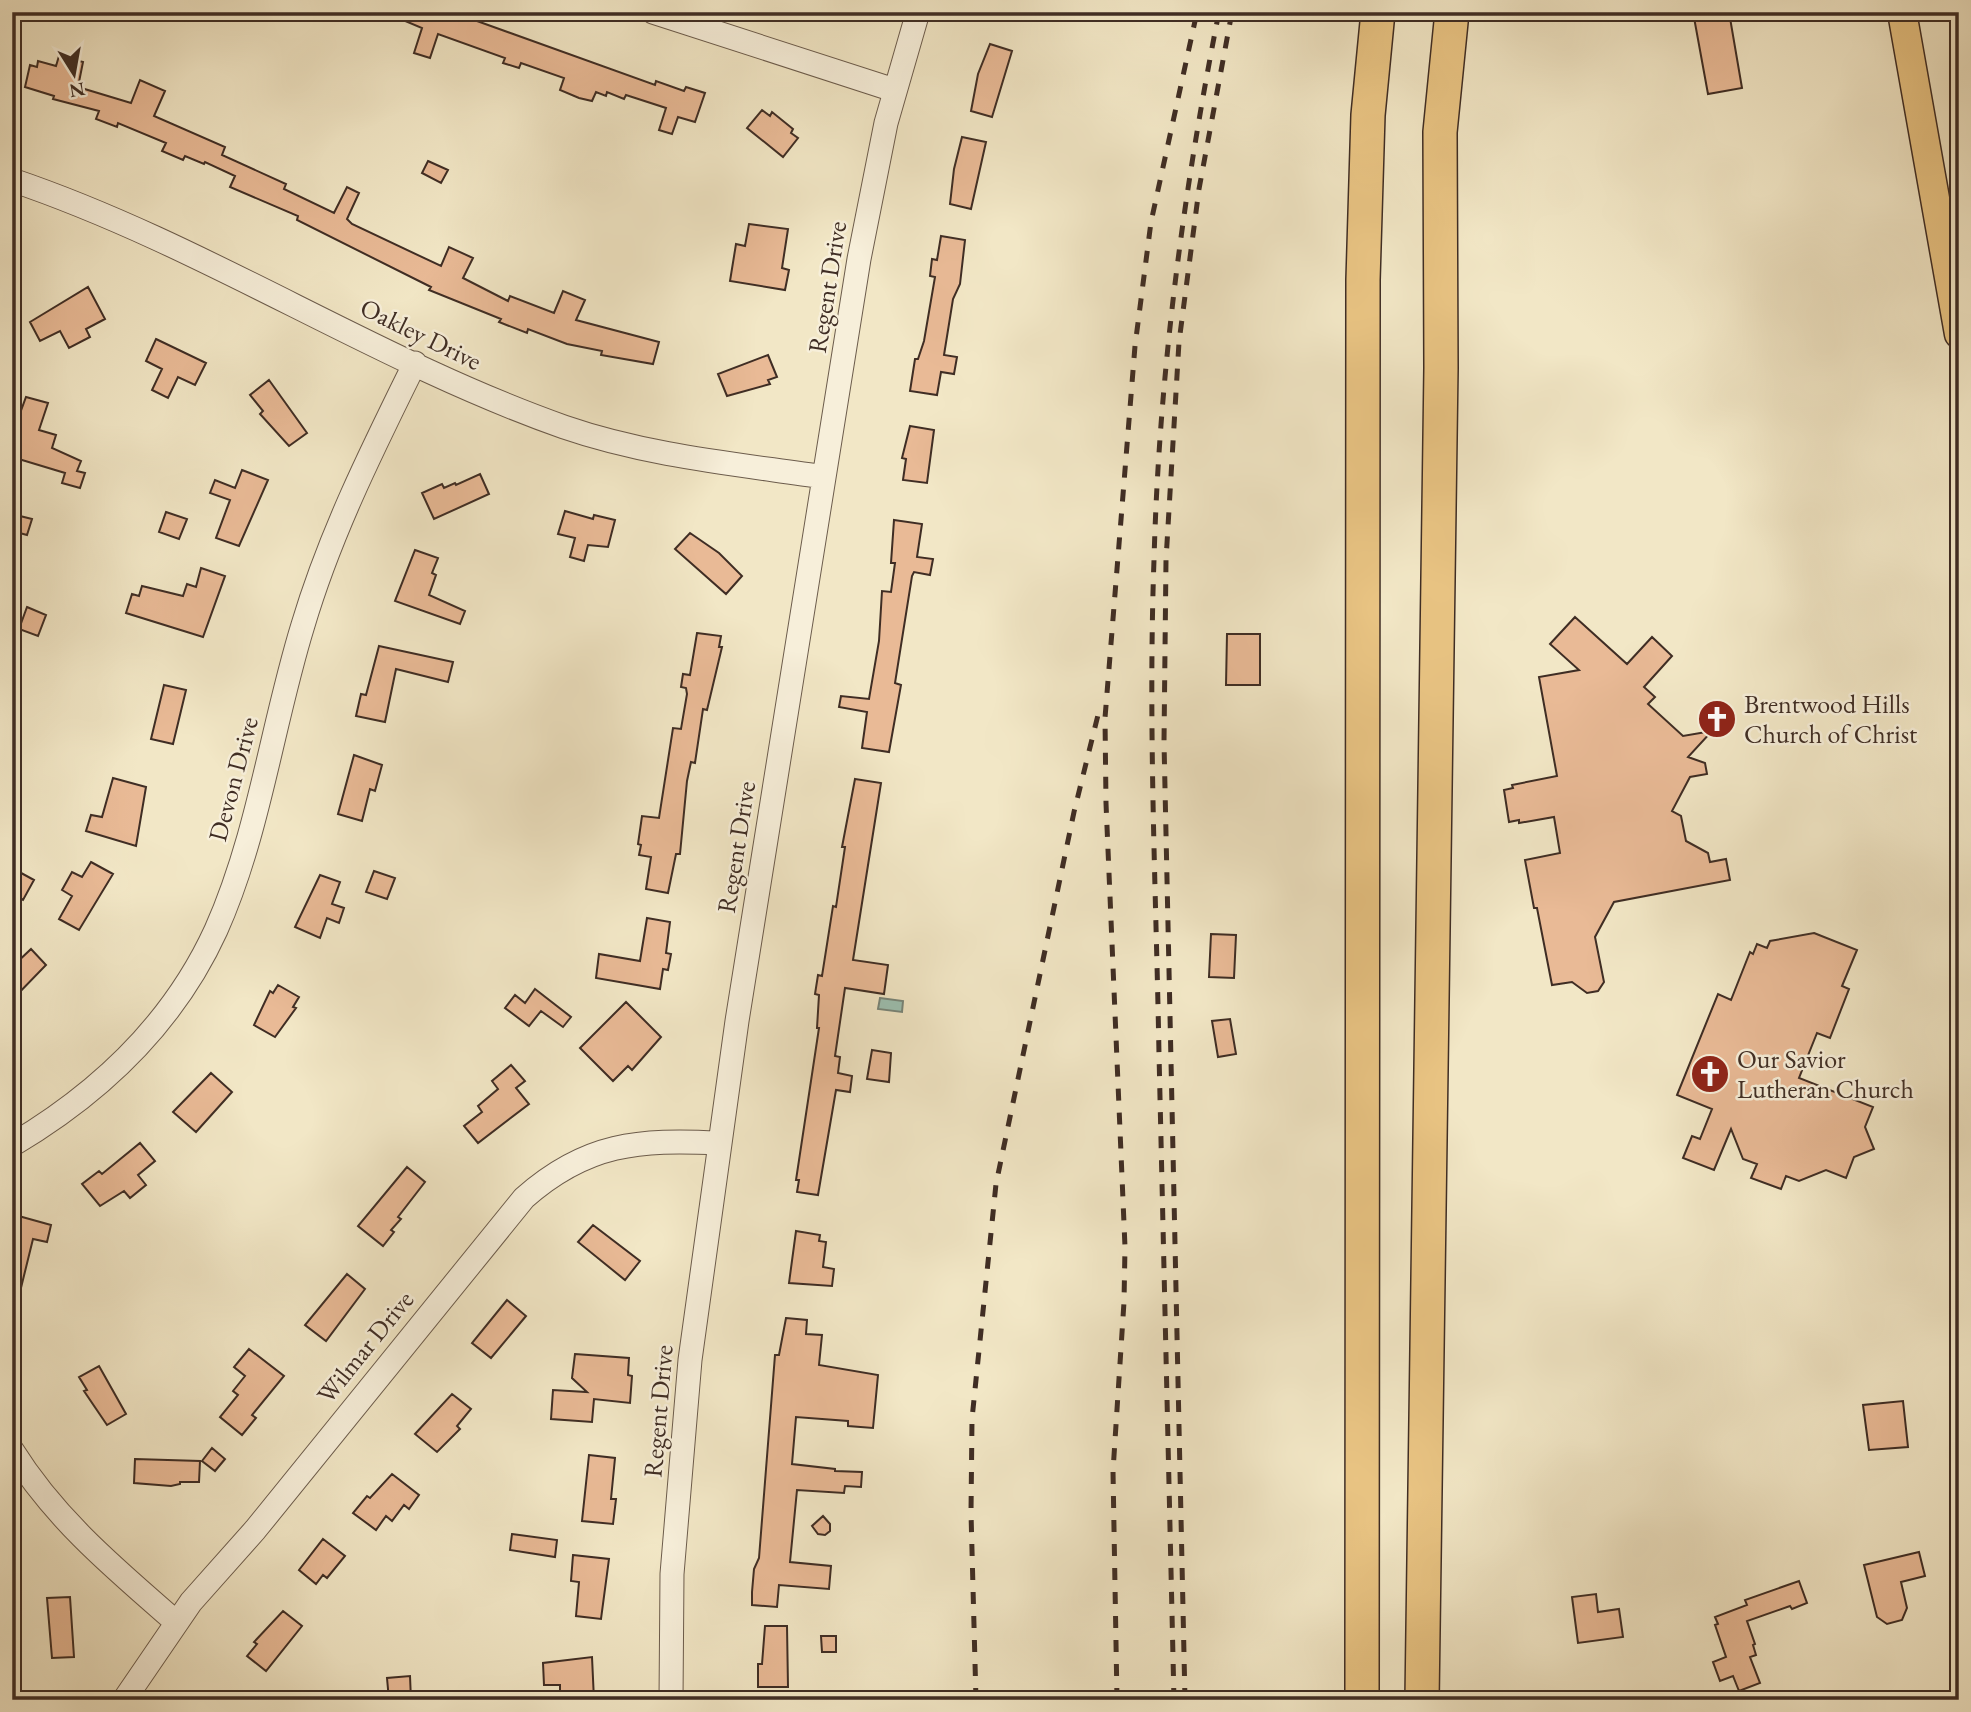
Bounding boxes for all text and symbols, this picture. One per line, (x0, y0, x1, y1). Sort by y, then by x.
north arrow (38, 38, 108, 108)
text: N (67, 76, 87, 104)
street label: Regent Drive (800, 219, 854, 355)
street label: Oakley Drive (355, 290, 487, 378)
place label: Brentwood Hills Church of Christ (1744, 687, 1917, 751)
church icon: Brentwood Hills Church of Christ (1696, 698, 1738, 740)
street label: Devon Drive (200, 713, 266, 845)
street label: Regent Drive (709, 779, 763, 915)
place label: Our Savior Lutheran Church (1737, 1042, 1914, 1106)
church icon: Our Savior Lutheran Church (1689, 1053, 1731, 1095)
street label: Wilmar Drive (309, 1283, 421, 1411)
street label: Regent Drive (635, 1343, 681, 1479)

